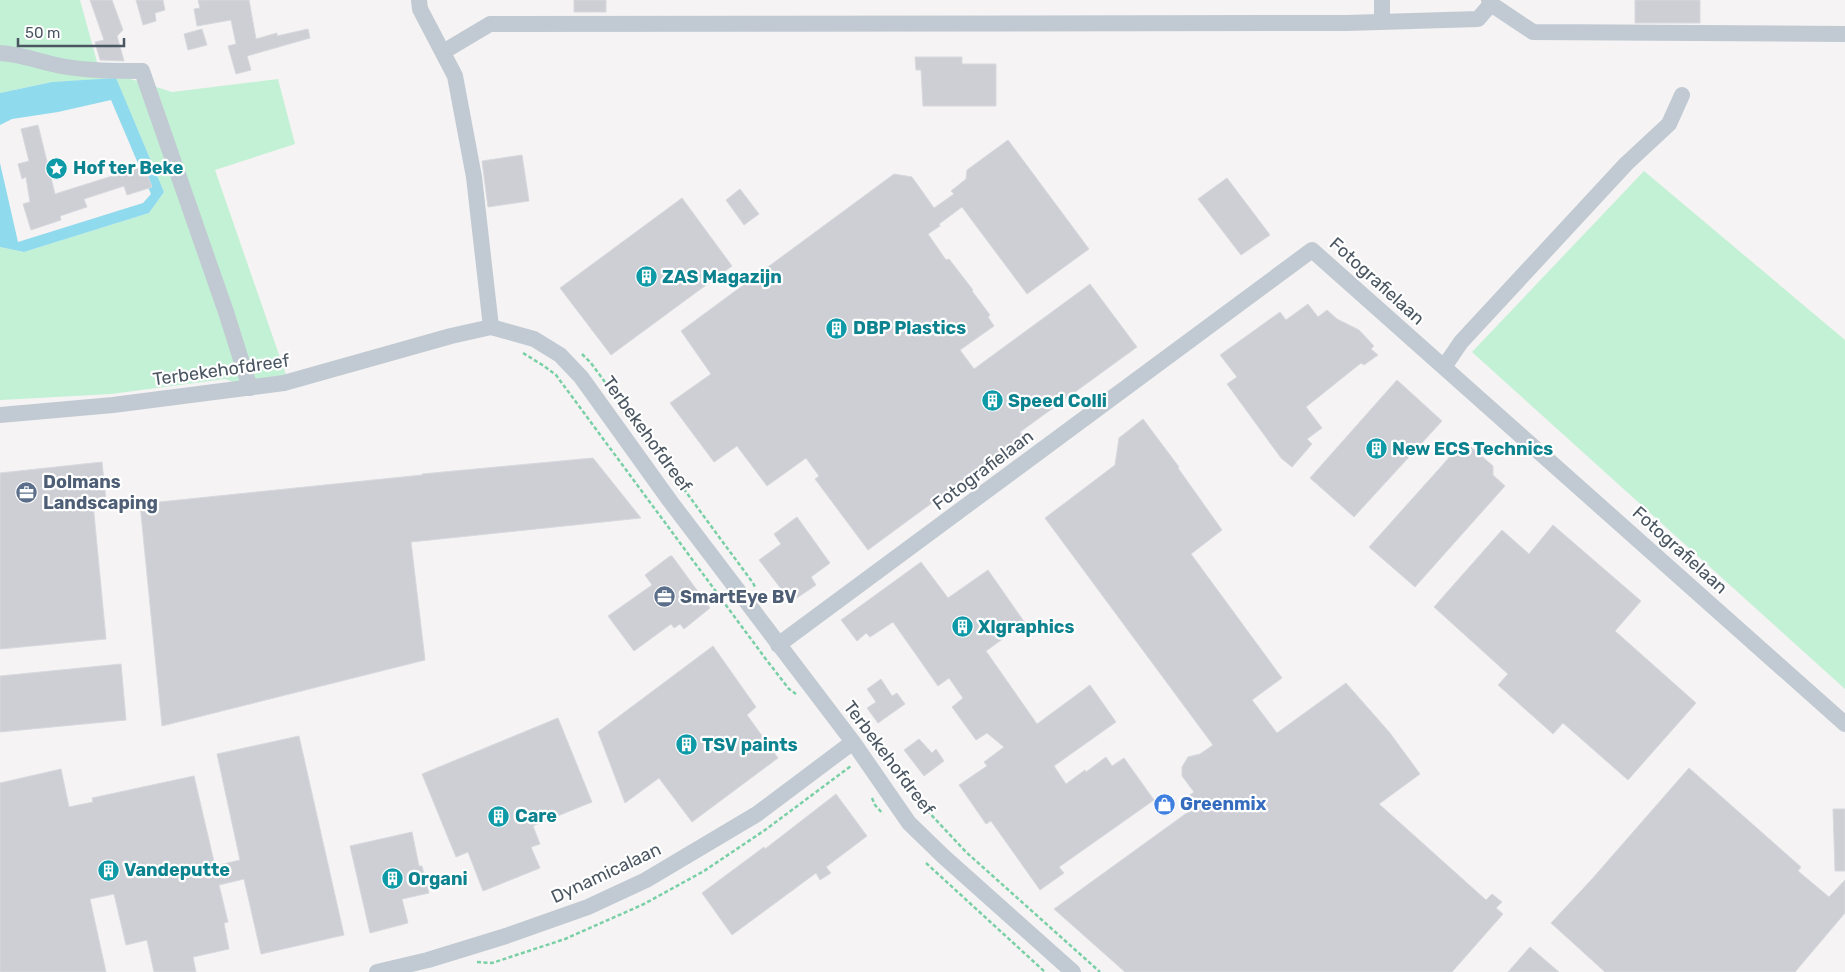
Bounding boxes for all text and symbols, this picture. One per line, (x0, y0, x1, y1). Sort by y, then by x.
scale bar (18, 15, 124, 47)
text: 50 m (25, 24, 60, 42)
place icon: Hof ter Beke (45, 156, 69, 180)
place label: Hof ter Beke (73, 157, 184, 179)
street label: Fotografielaan (1325, 233, 1429, 329)
building icon: ZAS Magazijn (634, 265, 658, 289)
place label: ZAS Magazijn (662, 266, 782, 288)
building icon: DBP Plastics (825, 316, 849, 340)
place label: DBP Plastics (853, 317, 966, 339)
street label: Terbekehofdreef (151, 350, 291, 390)
street label: Terbekehofdreef (598, 372, 696, 496)
building icon: Speed Colli (980, 389, 1004, 413)
place label: Speed Colli (1008, 390, 1107, 412)
street label: Fotografielaan (928, 425, 1038, 515)
building icon: New ECS Technics (1364, 437, 1388, 461)
place label: New ECS Technics (1392, 438, 1553, 460)
place label: Dolmans Landscaping (43, 471, 158, 514)
office icon: Dolmans Landscaping (15, 480, 39, 504)
street label: Fotografielaan (1628, 502, 1732, 598)
office icon: SmartEye BV (652, 585, 676, 609)
place label: SmartEye BV (680, 586, 797, 608)
building icon: Xlgraphics (950, 615, 974, 639)
place label: Xlgraphics (978, 616, 1074, 638)
street label: Terbekehofdreef (839, 696, 939, 820)
building icon: TSV paints (674, 733, 698, 757)
place label: TSV paints (702, 734, 798, 756)
shop icon: Greenmix (1152, 792, 1176, 816)
place label: Greenmix (1180, 793, 1267, 815)
building icon: Care (487, 804, 511, 828)
place label: Care (515, 805, 557, 827)
street label: Dynamicalaan (548, 838, 664, 908)
building icon: Vandeputte (96, 858, 120, 882)
place label: Vandeputte (124, 859, 230, 881)
building icon: Organi (380, 867, 404, 891)
place label: Organi (408, 868, 468, 890)

